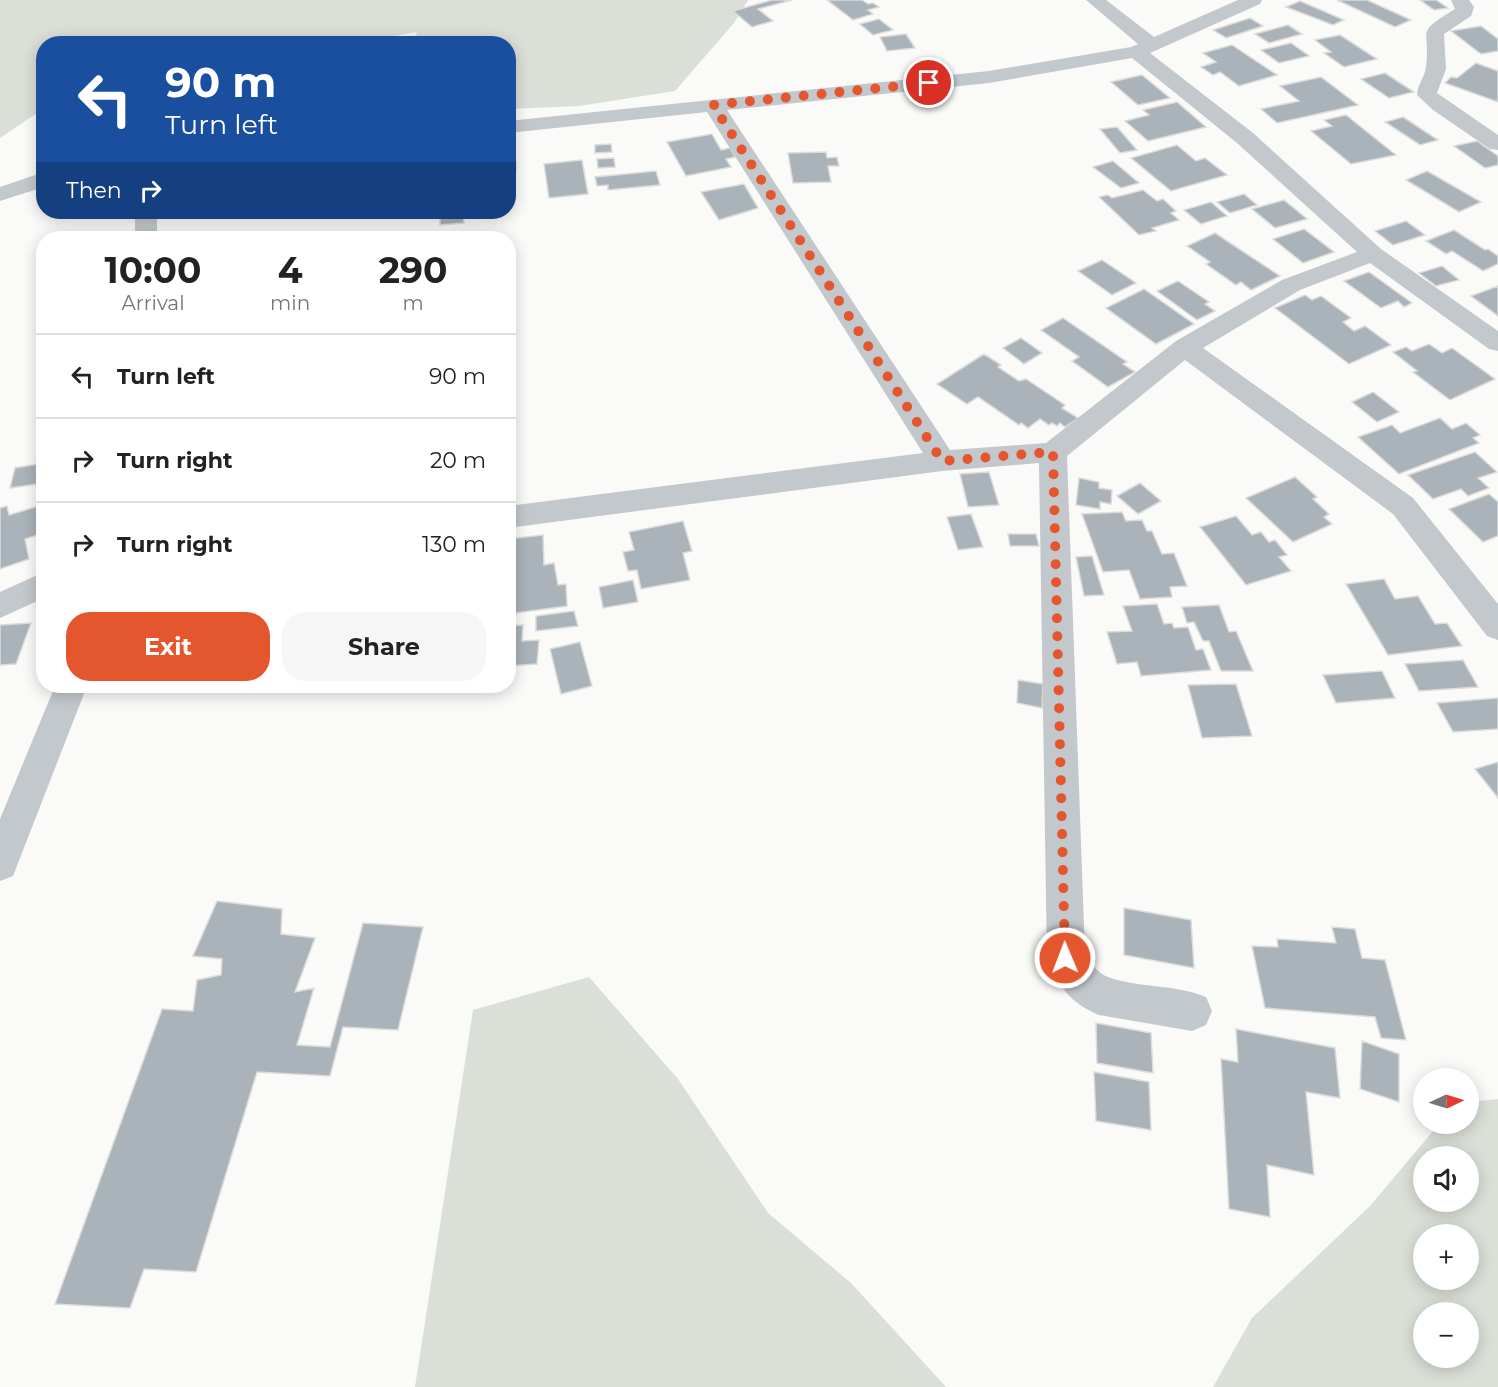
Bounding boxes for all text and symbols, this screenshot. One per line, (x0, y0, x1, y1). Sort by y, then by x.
text: 90 m (165, 56, 276, 108)
pin (903, 57, 954, 108)
icon: left (66, 60, 144, 138)
icon: arrive (912, 66, 945, 99)
text: Turn left (165, 108, 278, 141)
icon: right (134, 174, 167, 207)
text: Then (66, 177, 122, 204)
text: 10:00 (105, 248, 201, 292)
text: 4 (278, 248, 303, 292)
text: 290 (379, 248, 447, 292)
text: Arrival (121, 291, 185, 315)
text: min (270, 291, 310, 315)
text: m (402, 291, 424, 315)
icon: left (66, 360, 99, 393)
text: Turn left (117, 363, 215, 390)
text: 90 m (429, 363, 486, 390)
icon: right (66, 444, 99, 477)
text: Turn right (117, 447, 232, 474)
text: 20 m (430, 447, 486, 474)
icon: right (66, 528, 99, 561)
text: Turn right (117, 531, 232, 558)
text: 130 m (422, 531, 486, 558)
button: Exit (66, 612, 270, 681)
button: Share (282, 612, 486, 681)
position arrow (1033, 926, 1097, 990)
north arrow (1413, 1068, 1479, 1134)
map controls (1413, 1068, 1479, 1368)
button: sound (1413, 1146, 1479, 1212)
button: + (1413, 1224, 1479, 1290)
button: − (1413, 1302, 1479, 1368)

